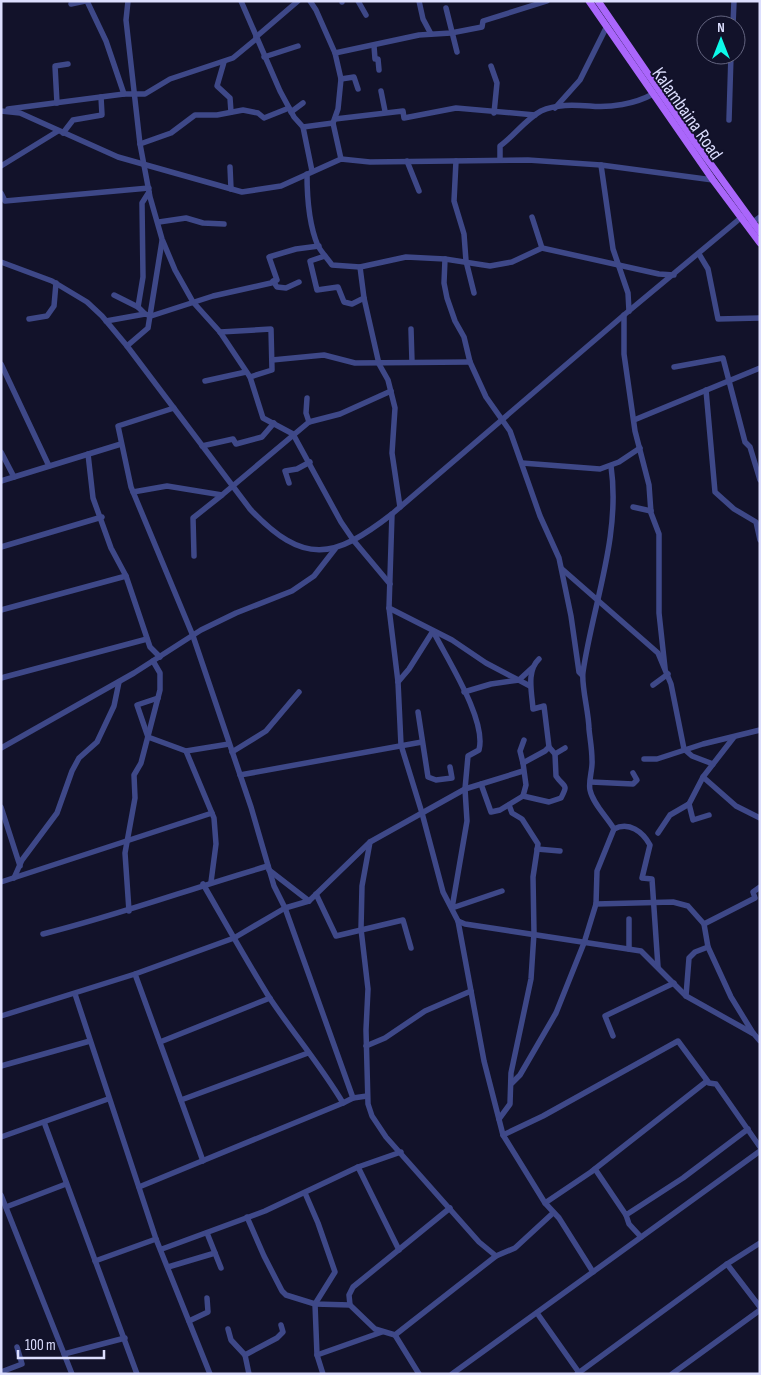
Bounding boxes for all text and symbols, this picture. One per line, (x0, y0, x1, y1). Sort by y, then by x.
north arrow (696, 15, 746, 65)
text: N (717, 19, 725, 36)
street label: Kalambaina Road (647, 63, 727, 165)
scale bar (18, 1328, 104, 1360)
text: 100 m (25, 1336, 56, 1355)

